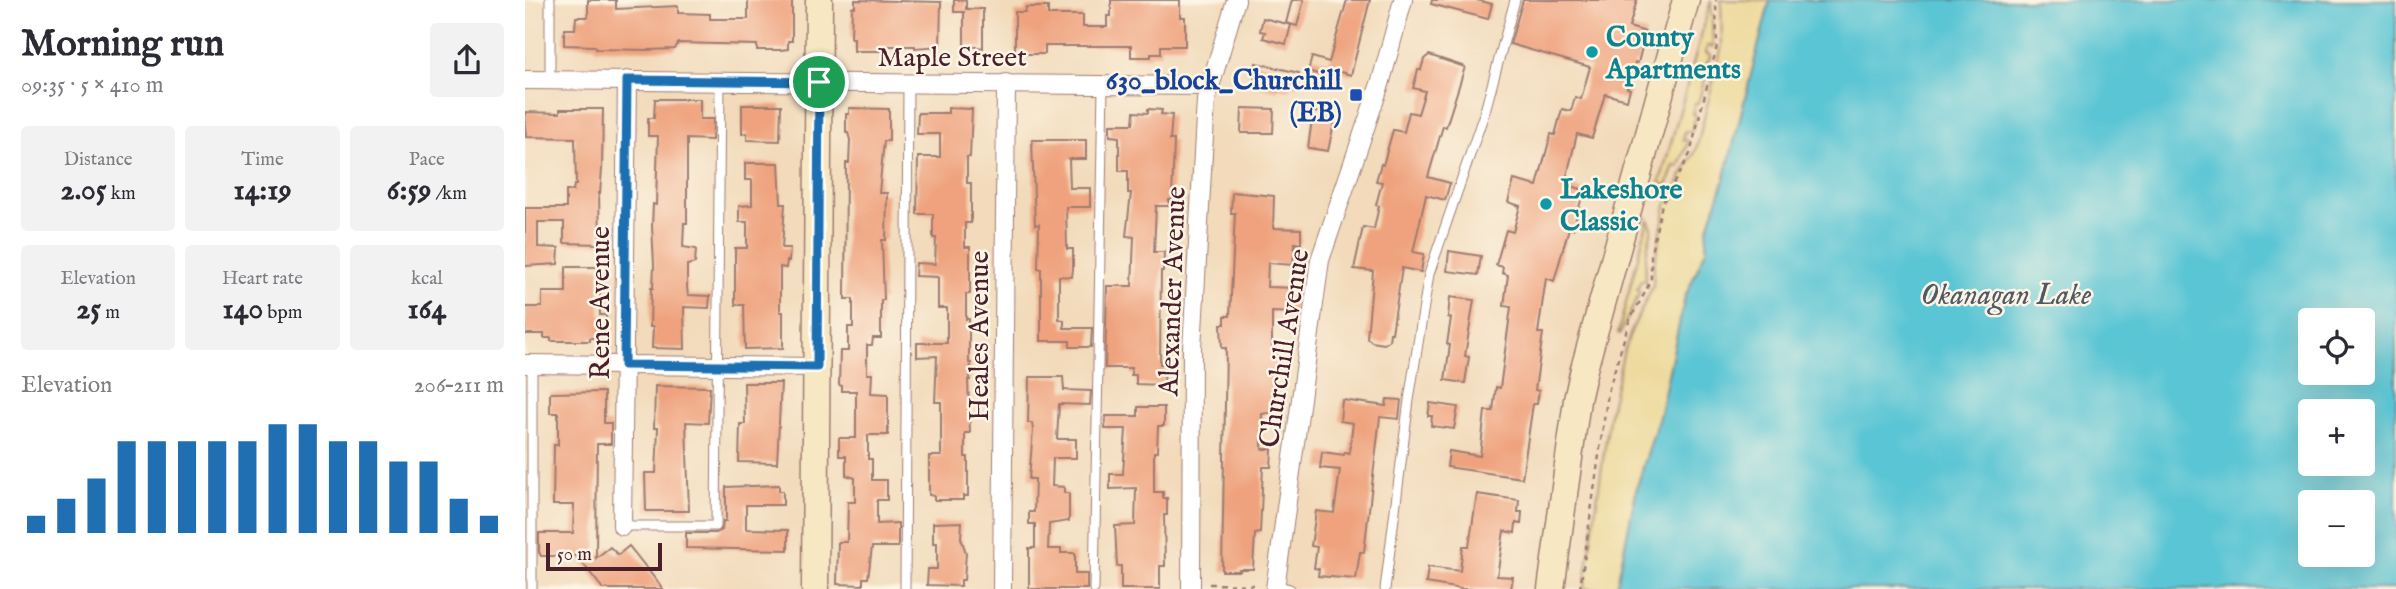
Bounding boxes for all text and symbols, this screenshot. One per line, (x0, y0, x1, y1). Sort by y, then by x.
text: Morning run (21, 21, 224, 69)
place label: County Apartments (1605, 21, 1741, 88)
button: share (430, 23, 504, 97)
street label: Maple Street (877, 41, 1027, 76)
marker: County Apartments (1584, 44, 1600, 60)
pin (789, 52, 849, 112)
icon: arrive (800, 63, 838, 101)
place label: 630_block_Churchill (EB) (1106, 64, 1343, 131)
text: 09:35 · 5 × 410 m (21, 71, 164, 100)
marker: 630_block_Churchill (EB) (1348, 87, 1364, 103)
text: Distance (64, 148, 133, 172)
text: Time (241, 148, 284, 172)
text: Pace (409, 148, 445, 172)
text: 2.05 (61, 172, 107, 210)
text: 14:19 (233, 172, 292, 210)
text: 6:59 (387, 172, 431, 210)
place label: Lakeshore Classic (1560, 173, 1683, 240)
text: km (107, 182, 136, 206)
text: /km (431, 182, 467, 206)
street label: Alexander Avenue (1152, 186, 1195, 397)
marker: Lakeshore Classic (1538, 196, 1554, 212)
street label: Rene Avenue (584, 226, 619, 380)
street label: Churchill Avenue (1252, 246, 1318, 450)
street label: Heales Avenue (963, 251, 998, 421)
text: Elevation (60, 267, 136, 291)
text: Heart rate (222, 267, 303, 291)
text: kcal (411, 267, 443, 291)
water label: Okanagan Lake (1921, 277, 2091, 315)
text: 25 (76, 291, 101, 329)
text: 140 (223, 291, 263, 329)
text: 164 (408, 291, 446, 329)
text: m (101, 301, 120, 325)
text: bpm (263, 301, 302, 325)
map controls (2298, 308, 2375, 567)
button: locate (2298, 308, 2375, 385)
text: Elevation (21, 371, 112, 400)
text: 206–211 m (414, 371, 504, 400)
button: + (2298, 399, 2375, 476)
button: − (2298, 490, 2375, 567)
scale bar (546, 540, 661, 572)
text: 50 m (557, 543, 592, 567)

